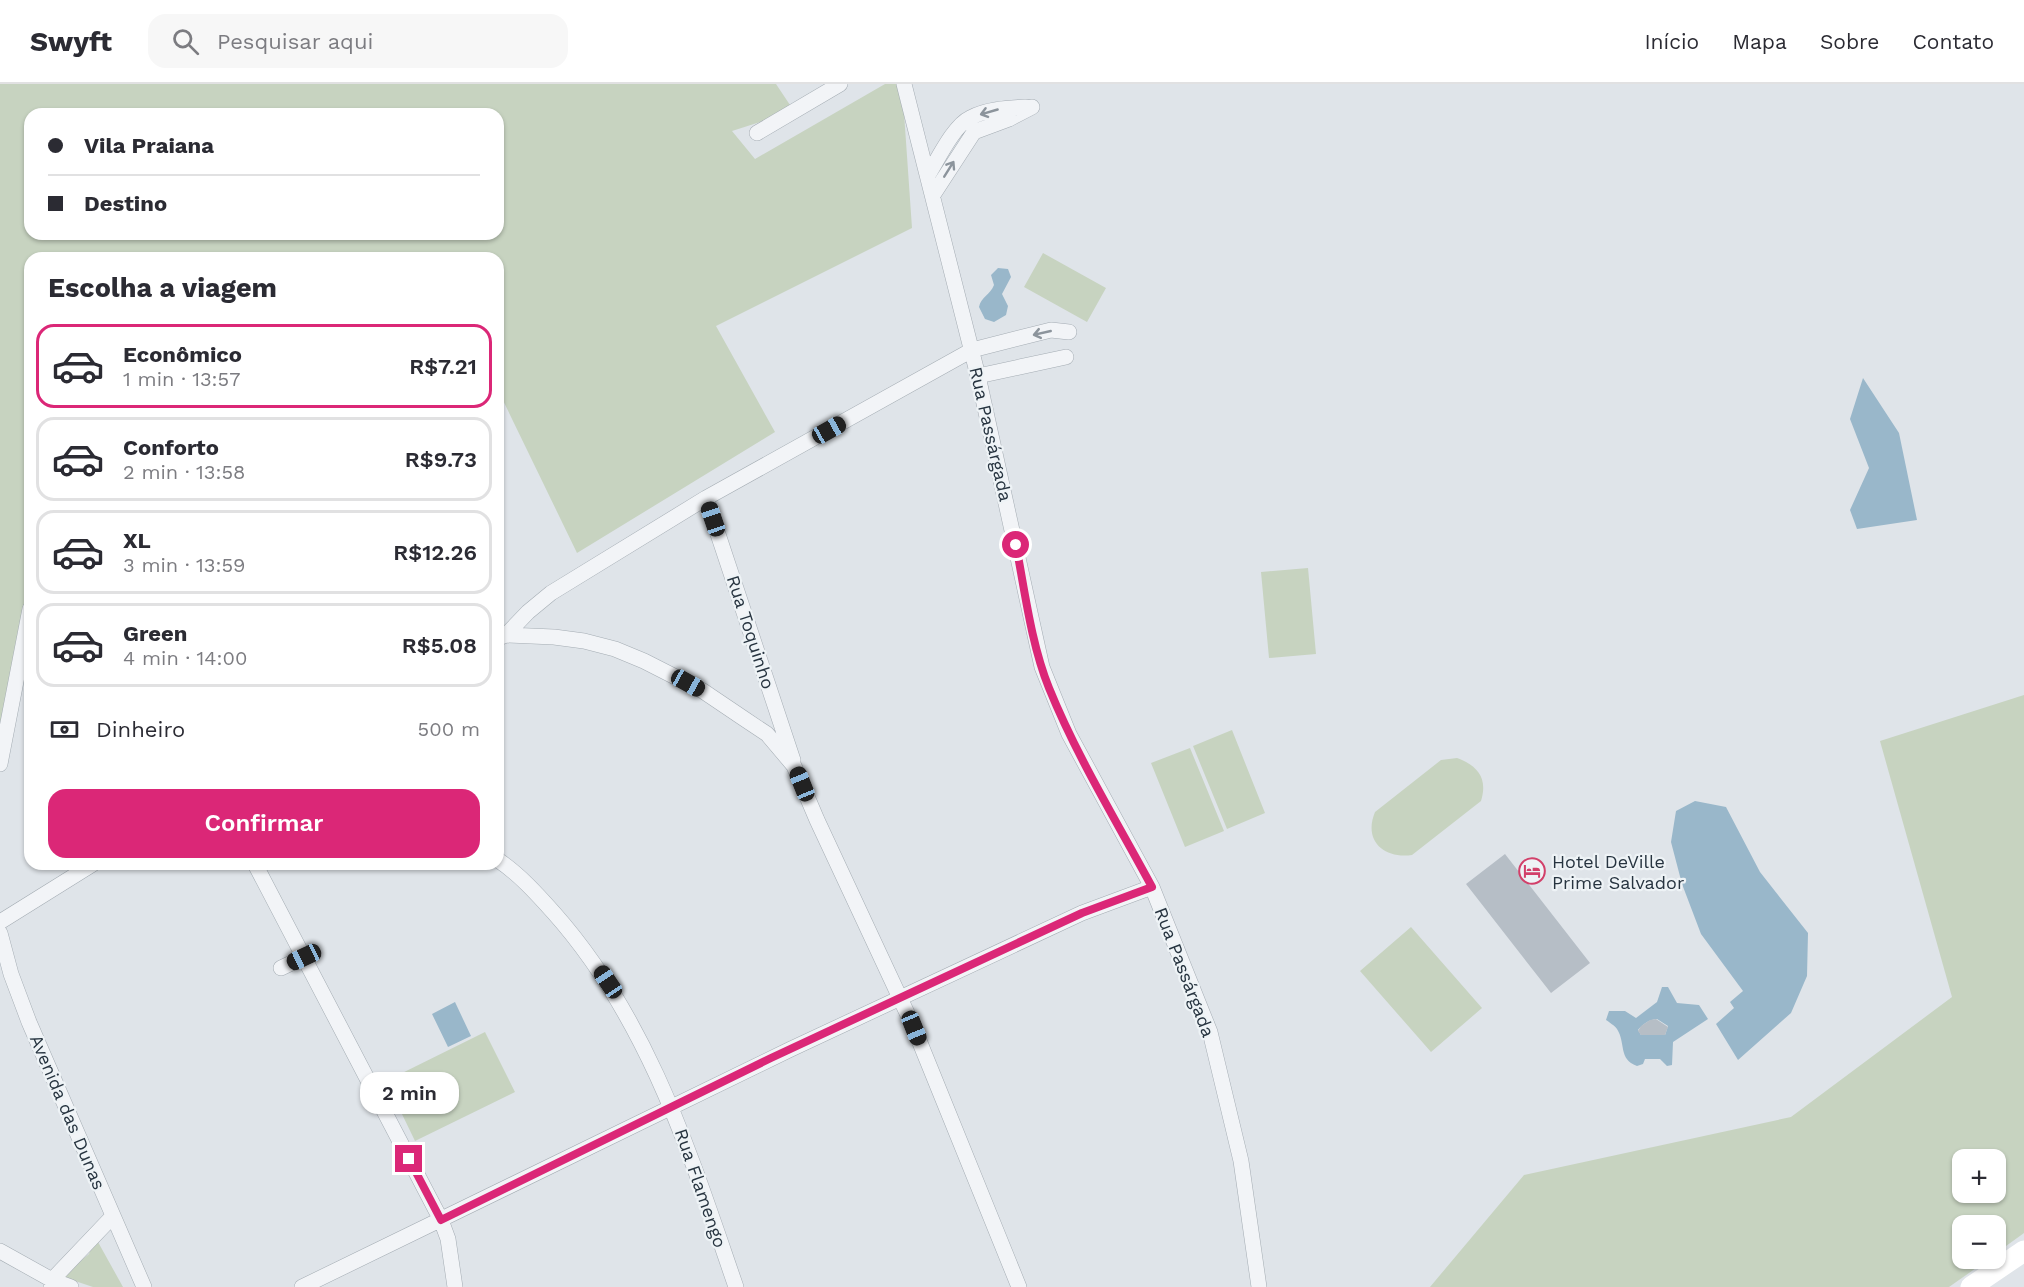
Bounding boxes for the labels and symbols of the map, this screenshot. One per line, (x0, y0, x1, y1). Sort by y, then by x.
one-way arrow (980, 107, 999, 118)
one-way arrow (942, 161, 955, 178)
one-way arrow (1033, 327, 1052, 339)
street label: Rua Passárgada (965, 365, 1017, 503)
car (809, 413, 849, 447)
car (699, 499, 727, 539)
route start (1002, 531, 1029, 558)
street label: Rua Toquinho (723, 573, 779, 691)
car (668, 666, 708, 700)
car (787, 764, 817, 804)
place label: Hotel DeVille Prime Salvador (1552, 851, 1684, 893)
hotel icon: Hotel DeVille Prime Salvador (1517, 856, 1547, 886)
street label: Rua Passárgada (1151, 904, 1219, 1040)
car (284, 941, 324, 973)
car (590, 962, 626, 1002)
car (899, 1008, 929, 1048)
street label: Avenida das Dunas (26, 1031, 110, 1193)
callout: 2 min (360, 1072, 458, 1114)
street label: Rua Flamengo (671, 1126, 731, 1250)
route end (395, 1145, 422, 1172)

